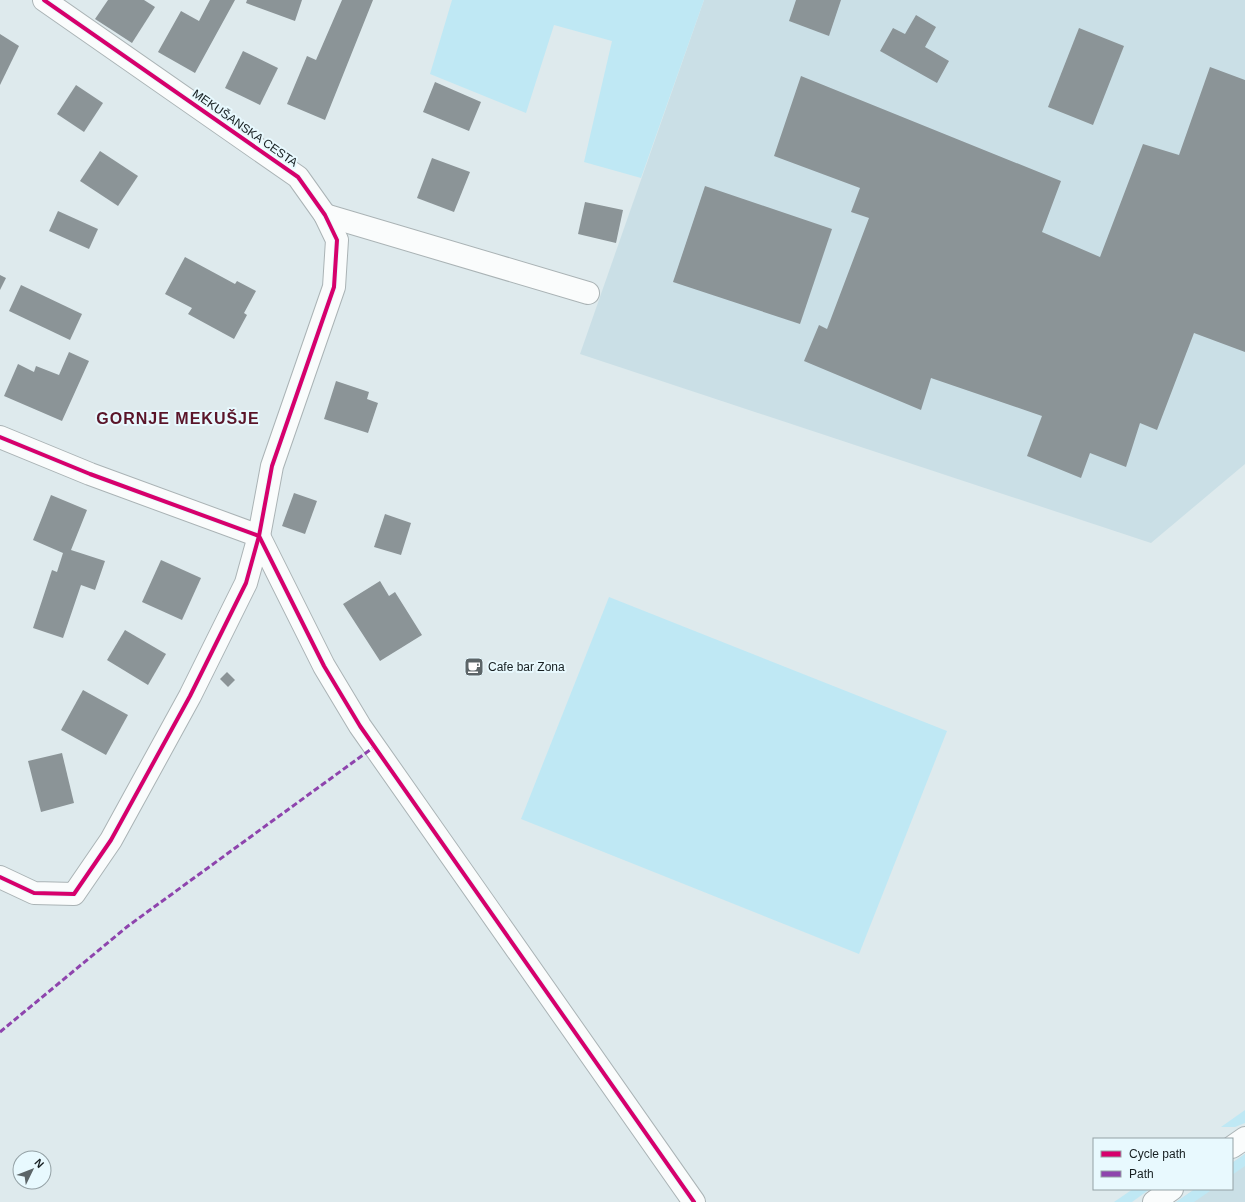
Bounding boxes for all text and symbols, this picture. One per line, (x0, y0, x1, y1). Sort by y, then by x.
street label: MEKUŠANSKA CESTA (190, 86, 301, 170)
district label: GORNJE MEKUŠJE (96, 409, 260, 427)
cafe icon: Cafe bar Zona (463, 656, 485, 678)
place label: Cafe bar Zona (488, 660, 565, 674)
legend (1093, 1138, 1233, 1190)
text: Cycle path (1129, 1147, 1186, 1161)
north arrow (12, 1150, 52, 1190)
text: N (32, 1156, 46, 1170)
text: Path (1129, 1167, 1154, 1181)

